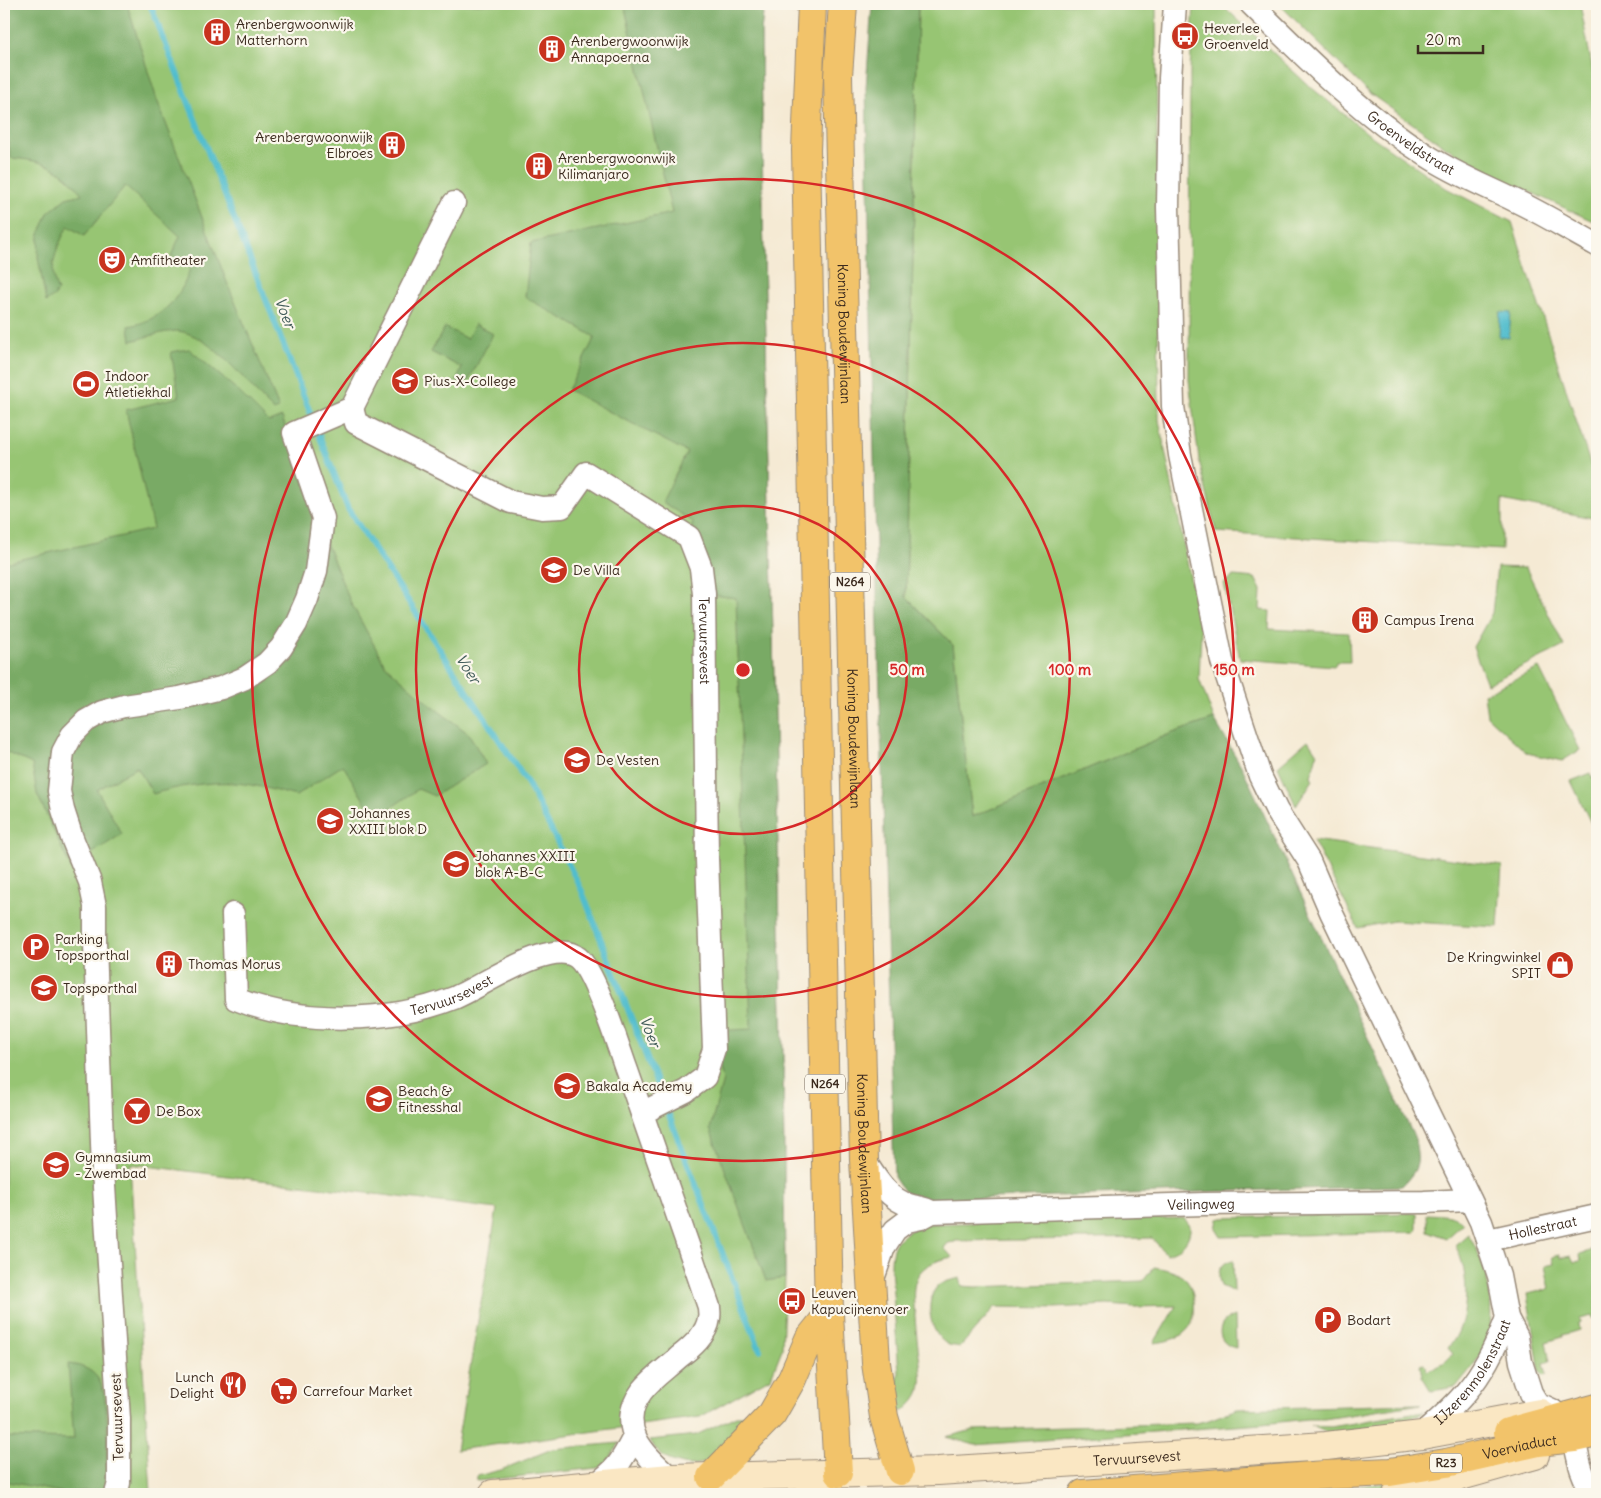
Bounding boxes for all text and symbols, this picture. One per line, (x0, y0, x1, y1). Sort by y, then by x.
place label: Arenbergwoonwijk Matterhorn (236, 15, 354, 49)
building icon: Arenbergwoonwijk Matterhorn (202, 17, 232, 47)
place label: Heverlee Groenveld (1204, 19, 1269, 53)
bus stop icon: Heverlee Groenveld (1170, 21, 1200, 51)
scale bar (1418, 22, 1484, 54)
text: 20 m (1426, 30, 1461, 49)
place label: Arenbergwoonwijk Annapoerna (571, 32, 689, 66)
building icon: Arenbergwoonwijk Annapoerna (537, 34, 567, 64)
street label: Groenveldstraat (1363, 107, 1458, 179)
place label: Arenbergwoonwijk Elbroes (255, 128, 373, 162)
building icon: Arenbergwoonwijk Elbroes (377, 130, 407, 160)
place label: Arenbergwoonwijk Kilimanjaro (558, 149, 676, 183)
building icon: Arenbergwoonwijk Kilimanjaro (524, 151, 554, 181)
theatre icon: Amfitheater (97, 245, 127, 275)
place label: Amfitheater (131, 251, 206, 269)
street label: Koning Boudewijnlaan (834, 263, 855, 404)
water label: Voer (271, 295, 301, 333)
school or university icon: Pius-X-College (390, 366, 420, 396)
place label: Indoor Atletiekhal (105, 367, 171, 401)
sports icon: Indoor Atletiekhal (71, 369, 101, 399)
place label: Pius-X-College (424, 372, 516, 390)
school or university icon: De Villa (539, 555, 569, 585)
place label: De Villa (573, 561, 620, 579)
road number: N264 (830, 572, 870, 592)
street label: Tervuursevest (695, 597, 714, 685)
building icon: Campus Irena (1350, 605, 1380, 635)
place label: Campus Irena (1384, 611, 1474, 629)
water label: Voer (452, 650, 486, 689)
text: 50 m (889, 660, 925, 679)
text: 100 m (1049, 660, 1091, 679)
text: 150 m (1213, 660, 1255, 679)
centre of rings (734, 661, 752, 679)
street label: Koning Boudewijnlaan (843, 668, 865, 809)
school or university icon: De Vesten (562, 745, 592, 775)
place label: De Vesten (596, 751, 659, 769)
place label: Johannes XXIII blok D (349, 804, 427, 838)
school or university icon: Johannes XXIII blok D (315, 806, 345, 836)
place label: Johannes XXIII blok A-B-C (475, 847, 575, 881)
school or university icon: Johannes XXIII blok A-B-C (441, 849, 471, 879)
place label: Parking Topsporthal (55, 930, 129, 964)
parking icon: Parking Topsporthal (21, 932, 51, 962)
place label: De Kringwinkel SPIT (1447, 948, 1541, 982)
building icon: Thomas Morus (154, 949, 184, 979)
shop icon: De Kringwinkel SPIT (1545, 950, 1575, 980)
place label: Thomas Morus (188, 955, 281, 973)
street label: Tervuursevest (409, 971, 496, 1020)
school or university icon: Topsporthal (29, 973, 59, 1003)
place label: Topsporthal (63, 979, 137, 997)
water label: Voer (636, 1014, 666, 1052)
school or university icon: Bakala Academy (552, 1071, 582, 1101)
street label: Koning Boudewijnlaan (853, 1073, 876, 1214)
road number: N264 (805, 1074, 845, 1094)
place label: Bakala Academy (586, 1077, 692, 1095)
place label: Beach & Fitnesshal (398, 1082, 461, 1116)
school or university icon: Beach & Fitnesshal (364, 1084, 394, 1114)
bar icon: De Box (122, 1096, 152, 1126)
place label: De Box (156, 1102, 201, 1120)
place label: Gymnasium - Zwembad (75, 1148, 151, 1182)
school or university icon: Gymnasium - Zwembad (41, 1150, 71, 1180)
street label: Veilingweg (1167, 1195, 1235, 1214)
street label: Hollestraat (1507, 1212, 1579, 1244)
place label: Leuven Kapucijnenvoer (811, 1284, 909, 1318)
bus stop icon: Leuven Kapucijnenvoer (777, 1286, 807, 1316)
parking icon: Bodart (1313, 1305, 1343, 1335)
place label: Bodart (1347, 1311, 1391, 1329)
street label: IJzerenmolenstraat (1431, 1317, 1515, 1428)
place label: Lunch Delight (170, 1368, 214, 1402)
restaurant icon: Lunch Delight (218, 1370, 248, 1400)
street label: Tervuursevest (106, 1373, 128, 1461)
supermarket icon: Carrefour Market (269, 1376, 299, 1406)
place label: Carrefour Market (303, 1382, 413, 1400)
street label: Voerviaduct (1481, 1431, 1558, 1463)
street label: Tervuursevest (1092, 1446, 1181, 1470)
road number: R23 (1430, 1454, 1462, 1472)

